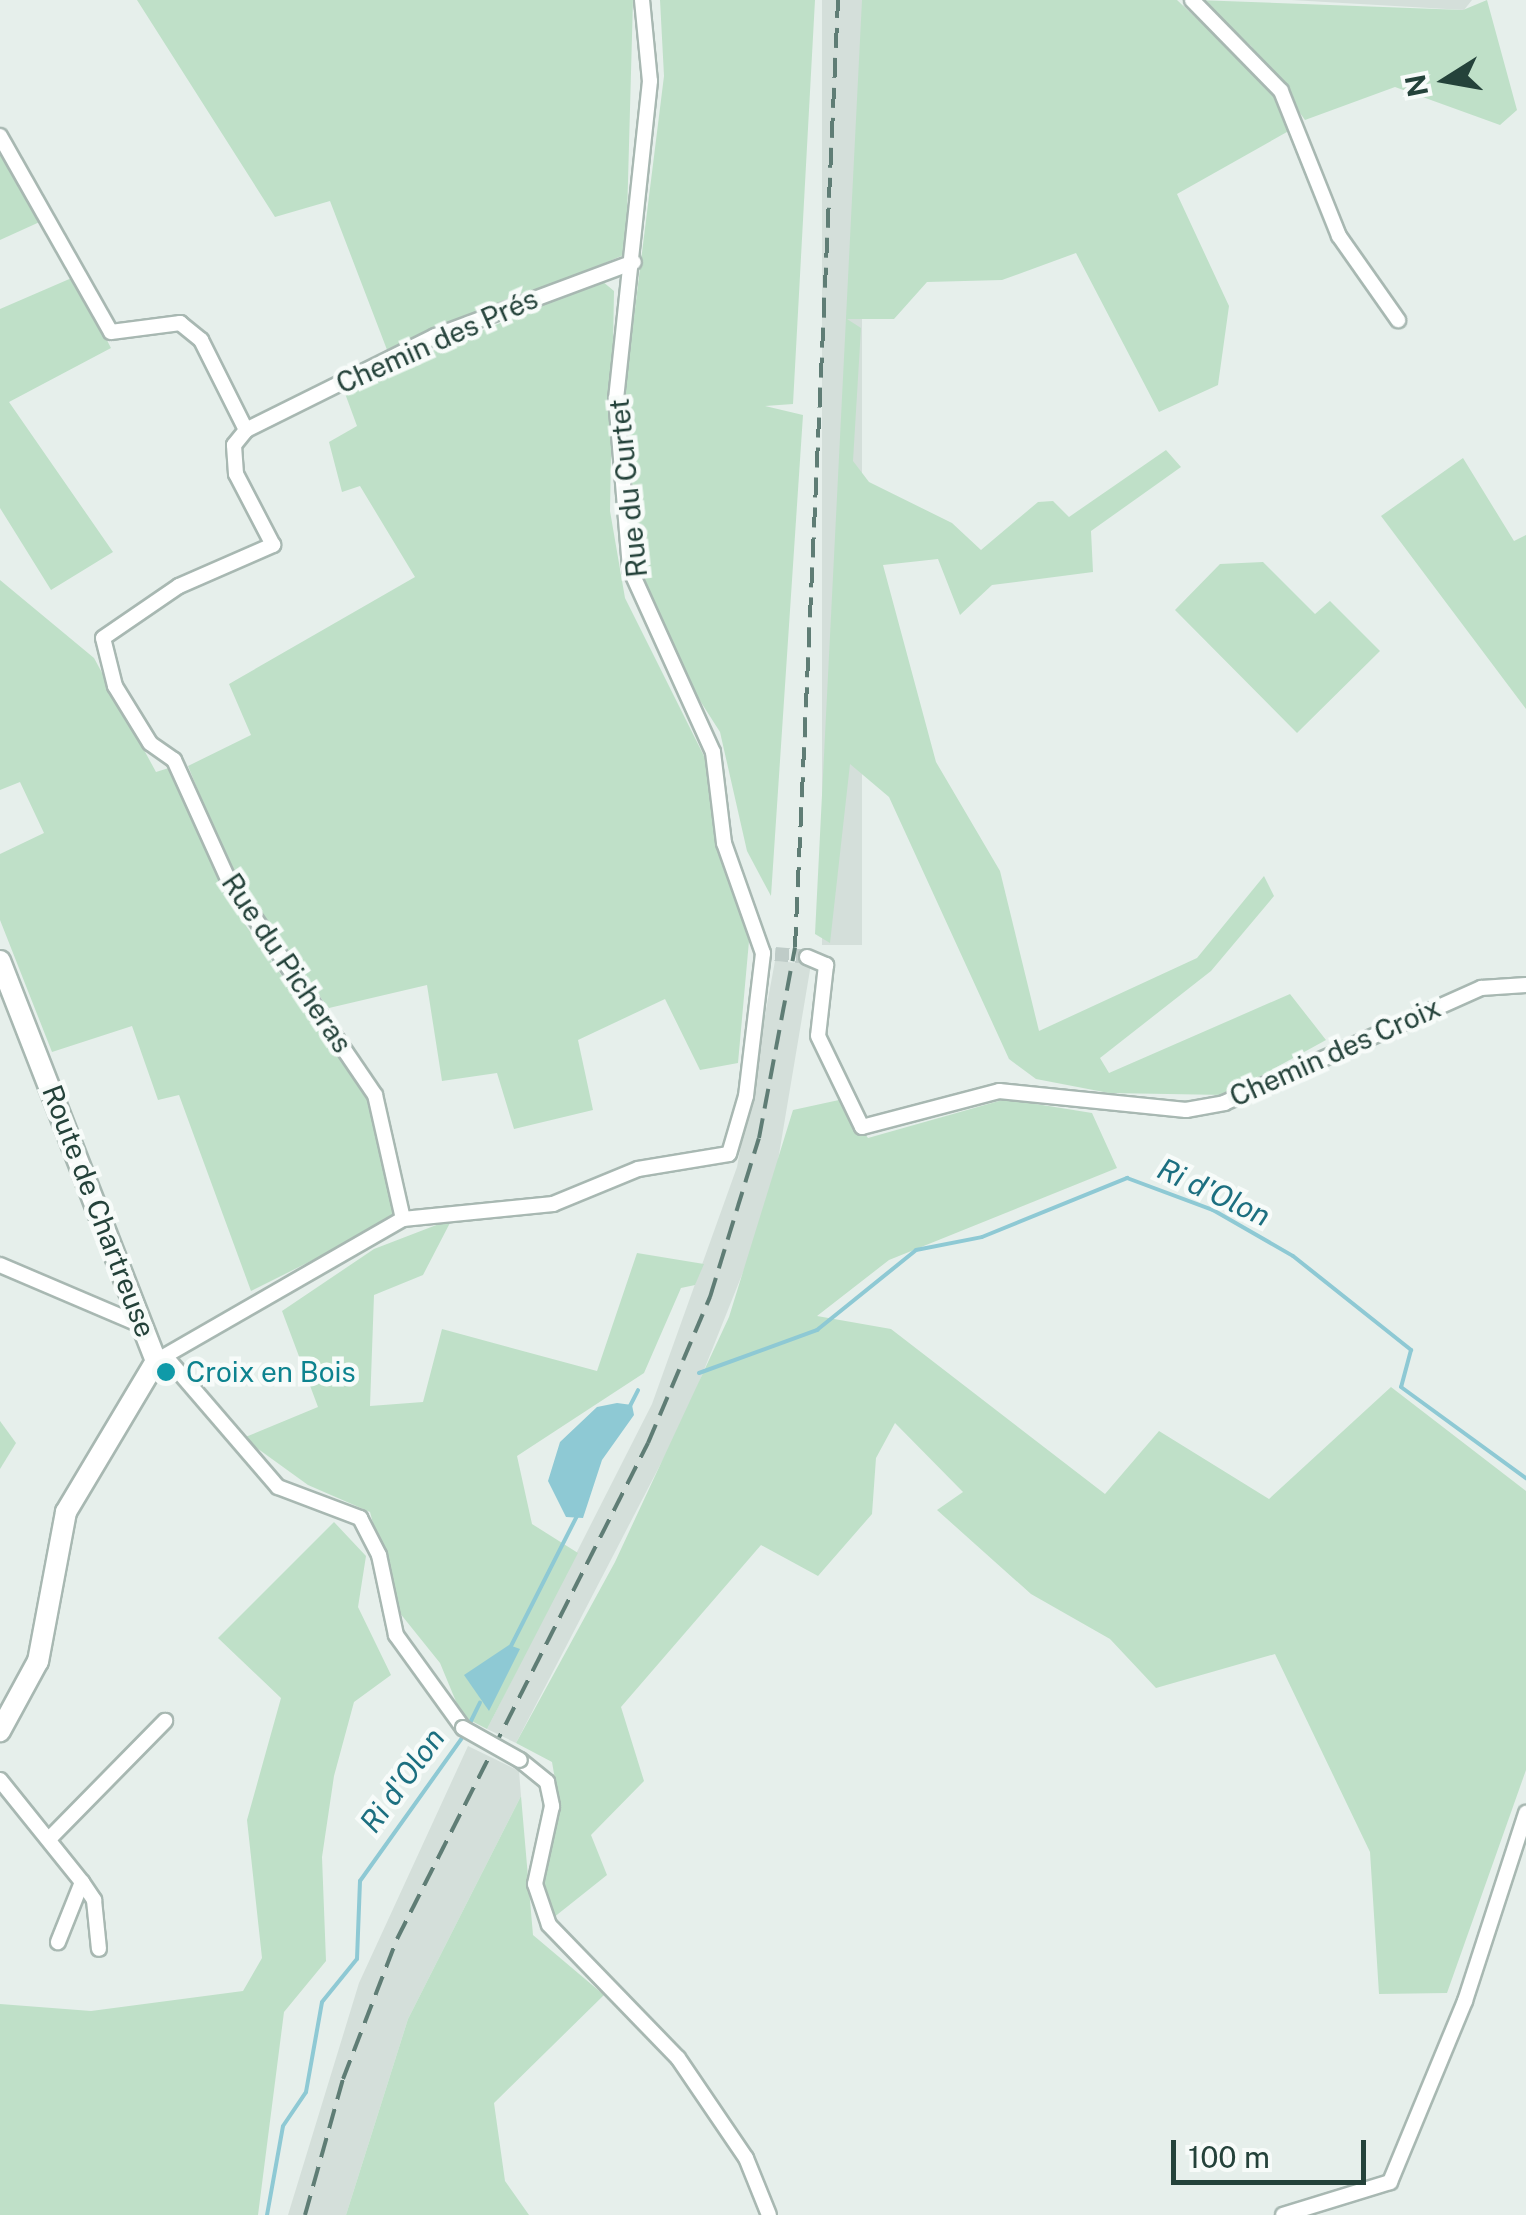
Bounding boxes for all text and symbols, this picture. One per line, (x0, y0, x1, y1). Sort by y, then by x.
north arrow (1396, 30, 1496, 130)
text: N (1398, 72, 1434, 100)
street label: Chemin des Prés (331, 281, 543, 401)
street label: Rue du Curtet (602, 397, 654, 579)
street label: Rue du Picheras (215, 867, 359, 1059)
street label: Chemin des Croix (1224, 990, 1446, 1114)
street label: Route de Chartreuse (35, 1080, 163, 1342)
water label: Ri d'Olon (1152, 1150, 1276, 1234)
place label: Croix en Bois (186, 1355, 356, 1389)
marker: Croix en Bois (155, 1361, 177, 1383)
water label: Ri d'Olon (352, 1721, 452, 1839)
scale bar (1176, 2120, 1371, 2182)
text: 100 m (1188, 2139, 1270, 2175)

